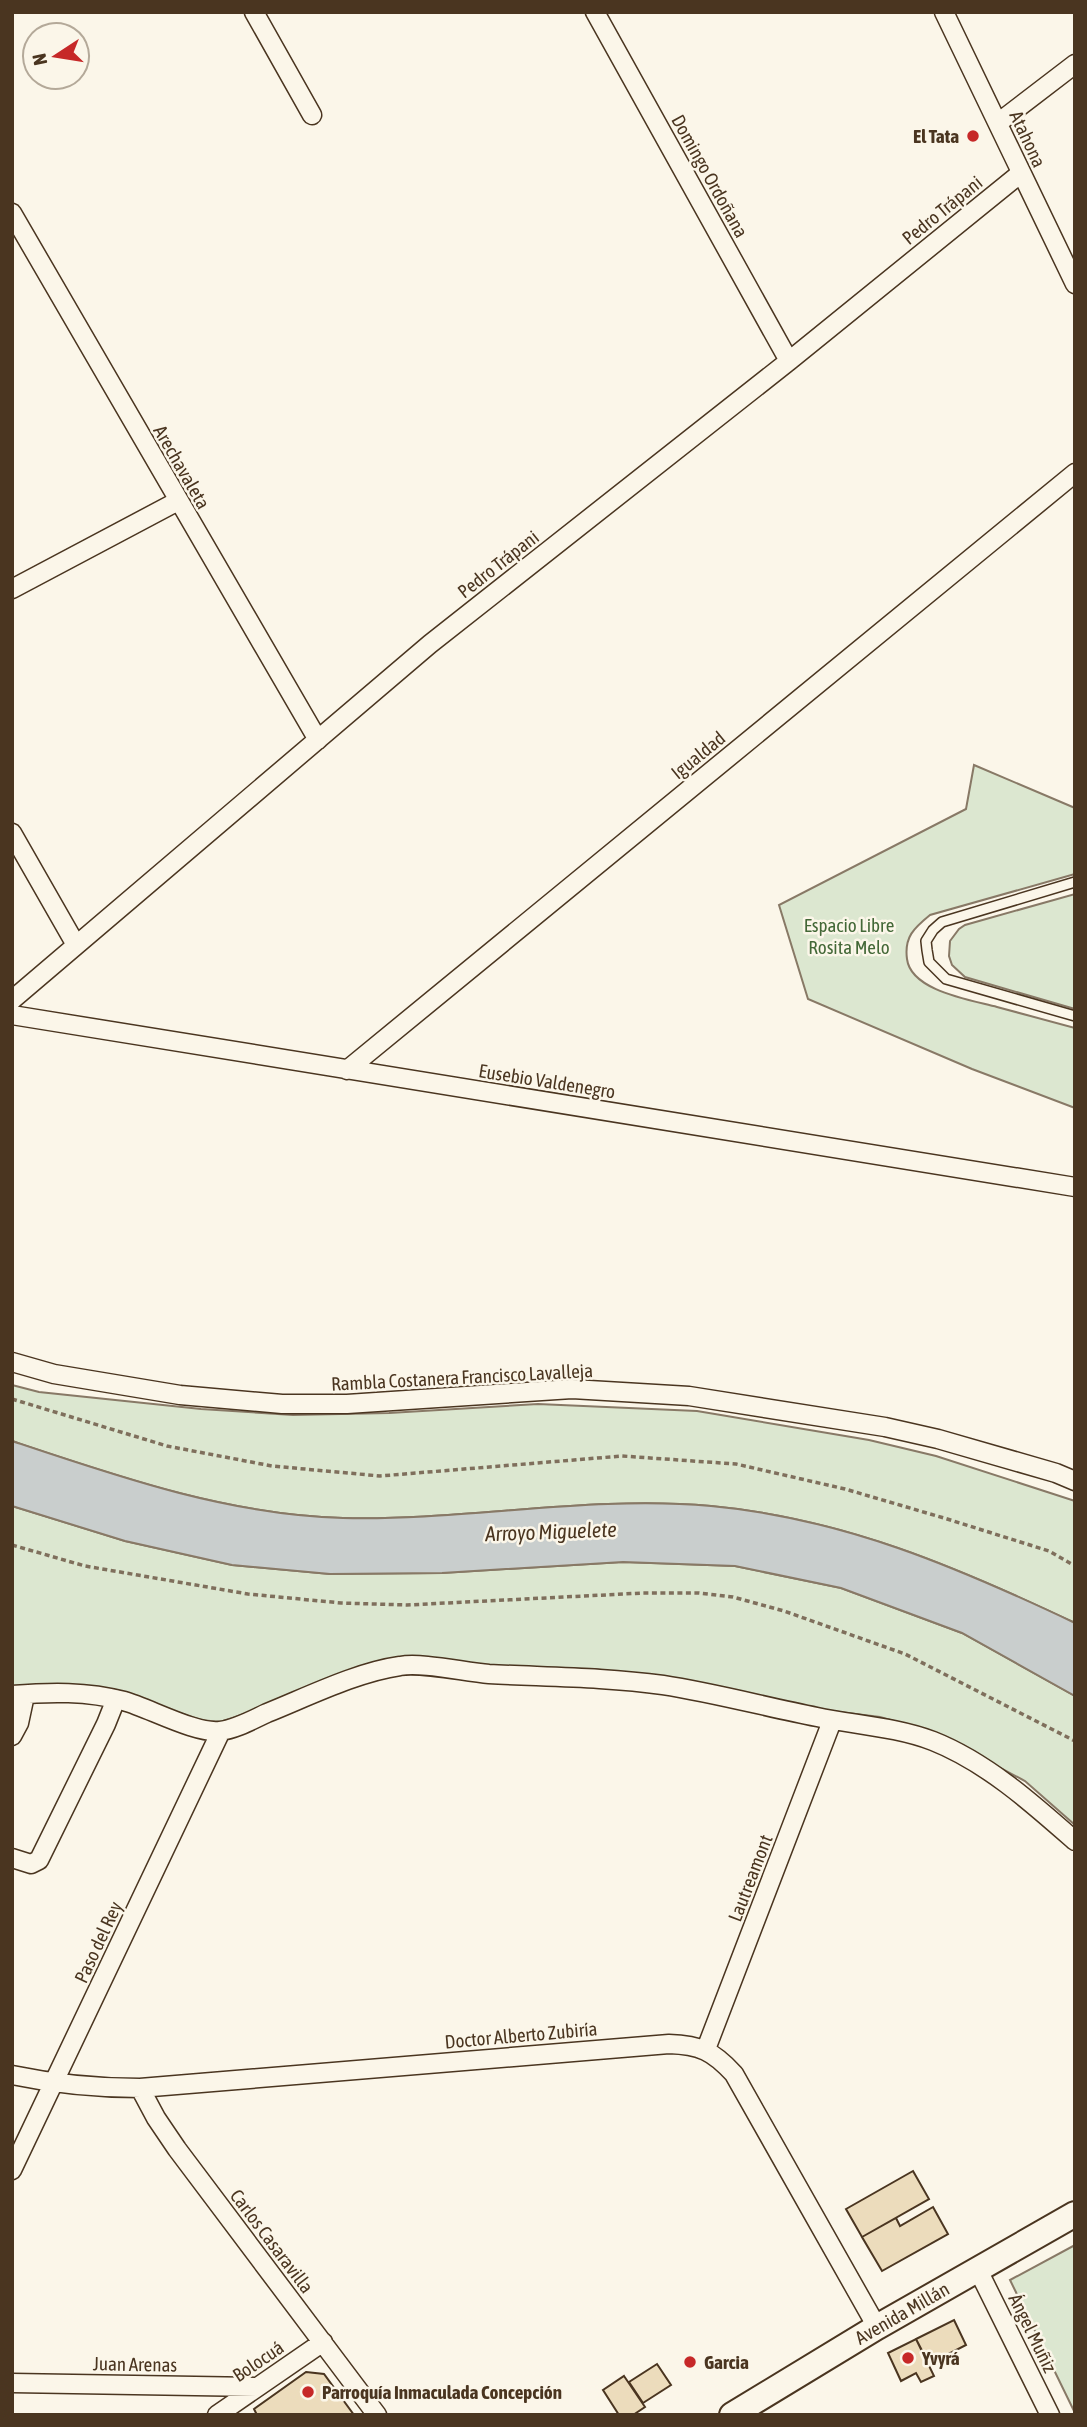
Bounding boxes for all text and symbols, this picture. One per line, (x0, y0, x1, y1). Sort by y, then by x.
north arrow (21, 21, 91, 91)
text: N (27, 52, 51, 67)
street label: Atahona (1005, 107, 1051, 171)
street label: Domingo Ordoñana (667, 111, 753, 241)
place label: El Tata (913, 125, 959, 147)
marker: El Tata (965, 128, 981, 144)
street label: Pedro Trápani (898, 171, 986, 249)
street label: Arechavaleta (149, 421, 215, 513)
street label: Pedro Trápani (453, 526, 543, 602)
street label: Igualdad (667, 727, 729, 783)
park label: Espacio Libre Rosita Melo (804, 914, 894, 958)
street label: Eusebio Valdenegro (477, 1059, 617, 1103)
street label: Rambla Costanera Francisco Lavalleja (331, 1359, 593, 1395)
water label: Arroyo Miguelete (484, 1517, 617, 1545)
street label: Lautreamont (723, 1831, 777, 1925)
street label: Paso del Rey (70, 1898, 126, 1986)
street label: Doctor Alberto Zubiría (444, 2017, 598, 2053)
street label: Carlos Casaravilla (226, 2185, 318, 2297)
street label: Avenida Millán (851, 2277, 953, 2349)
street label: Ángel Muñiz (1004, 2290, 1062, 2376)
street label: Bolocuá (228, 2336, 288, 2386)
place label: Yvyrá (921, 2347, 960, 2369)
marker: Yvyrá (900, 2350, 916, 2366)
place label: Garcia (704, 2351, 749, 2373)
street label: Juan Arenas (93, 2352, 178, 2376)
marker: Garcia (682, 2354, 698, 2370)
place label: Parroquía Inmaculada Concepción (322, 2381, 562, 2403)
marker: Parroquía Inmaculada Concepción (300, 2384, 316, 2400)

